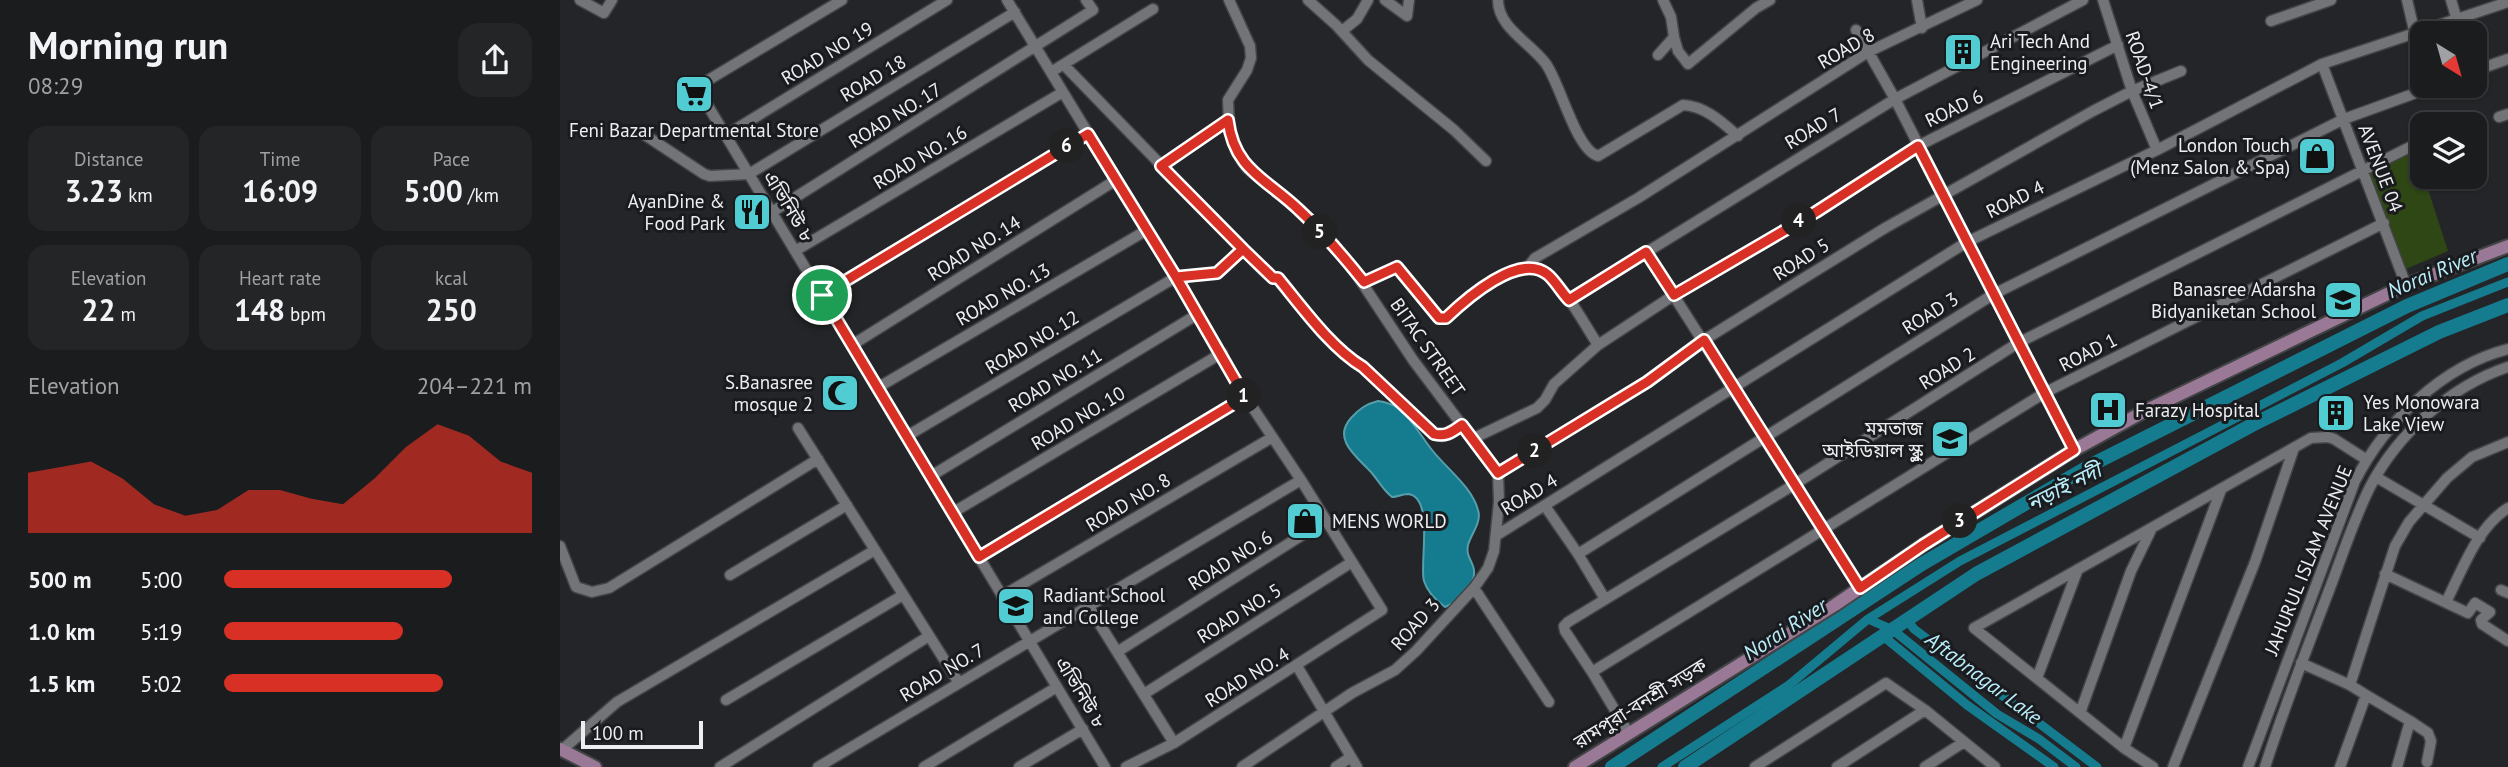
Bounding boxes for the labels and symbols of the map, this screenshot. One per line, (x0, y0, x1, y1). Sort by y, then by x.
street label: ROAD NO 19 (777, 16, 877, 90)
north arrow (2410, 21, 2487, 98)
street label: ROAD 8 (1813, 22, 1879, 74)
street label: ROAD-4/1 (2120, 28, 2170, 112)
place label: Ari Tech And Engineering (1990, 29, 2090, 75)
building icon: Ari Tech And Engineering (1942, 31, 1984, 73)
street label: ROAD 18 (836, 49, 910, 107)
supermarket icon: Feni Bazar Departmental Store (673, 73, 715, 115)
street label: ROAD NO. 17 (844, 77, 946, 153)
street label: ROAD 6 (1921, 84, 1987, 132)
street label: ROAD 7 (1780, 102, 1846, 154)
place label: Feni Bazar Departmental Store (569, 118, 819, 142)
street label: ROAD NO. 16 (869, 120, 971, 194)
street label: AVENUE 04 (2353, 121, 2409, 215)
pin: 6 (1050, 128, 1084, 164)
place label: London Touch (Menz Salon & Spa) (2130, 133, 2290, 179)
shop icon: London Touch (Menz Salon & Spa) (2296, 135, 2338, 177)
street label: এভিনিউ ৮ (758, 166, 820, 246)
street label: ROAD 4 (1982, 175, 2048, 223)
place label: AyanDine & Food Park (628, 189, 725, 235)
restaurant icon: AyanDine & Food Park (731, 191, 773, 233)
pin: 4 (1782, 204, 1816, 238)
street label: ROAD NO. 14 (923, 210, 1025, 286)
pin: 5 (1302, 215, 1338, 250)
street label: ROAD 5 (1768, 232, 1834, 286)
water label: Norai River (2383, 241, 2483, 304)
street label: ROAD NO. 13 (951, 257, 1055, 331)
pin (792, 265, 852, 325)
place label: Banasree Adarsha Bidyaniketan School (2151, 277, 2316, 323)
school or university icon: Banasree Adarsha Bidyaniketan School (2322, 279, 2364, 321)
street label: ROAD 3 (1897, 286, 1963, 340)
street label: BITAC STREET (1385, 293, 1471, 401)
street label: ROAD NO. 12 (981, 305, 1083, 379)
street label: ROAD 1 (2055, 327, 2121, 377)
street label: ROAD 2 (1914, 341, 1980, 395)
street label: ROAD NO. 11 (1004, 343, 1106, 417)
place label: S.Banasree mosque 2 (725, 370, 813, 416)
mosque icon: S.Banasree mosque 2 (819, 372, 861, 414)
pin: 1 (1226, 378, 1262, 414)
street label: ROAD NO. 10 (1027, 381, 1129, 455)
hospital icon: Farazy Hospital (2087, 389, 2129, 431)
place label: Yes Monowara Lake View (2363, 390, 2480, 436)
building icon: Yes Monowara Lake View (2315, 392, 2357, 434)
place label: Farazy Hospital (2135, 398, 2260, 422)
place label: মমতাজ আইডিয়াল স্কুল (1821, 416, 1924, 463)
school or university icon: মমতাজ আইডিয়াল স্কুল (1929, 418, 1971, 460)
pin: 2 (1518, 434, 1552, 468)
water label: নড়াই নদী (2022, 455, 2110, 517)
street label: JAHURUL ISLAM AVENUE (2259, 462, 2357, 659)
street label: ROAD NO. 8 (1081, 467, 1175, 537)
street label: ROAD 4 (1496, 468, 1562, 520)
shop icon: MENS WORLD (1284, 500, 1326, 542)
pin: 3 (1942, 504, 1978, 538)
place label: MENS WORLD (1332, 509, 1447, 533)
street label: ROAD NO. 6 (1183, 525, 1277, 595)
street label: ROAD NO. 5 (1192, 578, 1286, 648)
place label: Radiant School and College (1043, 583, 1166, 629)
school or university icon: Radiant School and College (995, 585, 1037, 627)
water label: Norai River (1738, 591, 1834, 666)
street label: ROAD 3 (1385, 593, 1445, 655)
water label: Aftabnagar Lake (1920, 625, 2048, 731)
street label: ROAD NO. 7 (895, 637, 989, 707)
street label: ROAD NO. 4 (1200, 642, 1294, 712)
street label: এভিনিউ ৮ (1050, 652, 1112, 732)
street label: রামপুরা-বনশ্রী সড়ক (1568, 652, 1711, 754)
scale bar (581, 718, 704, 750)

